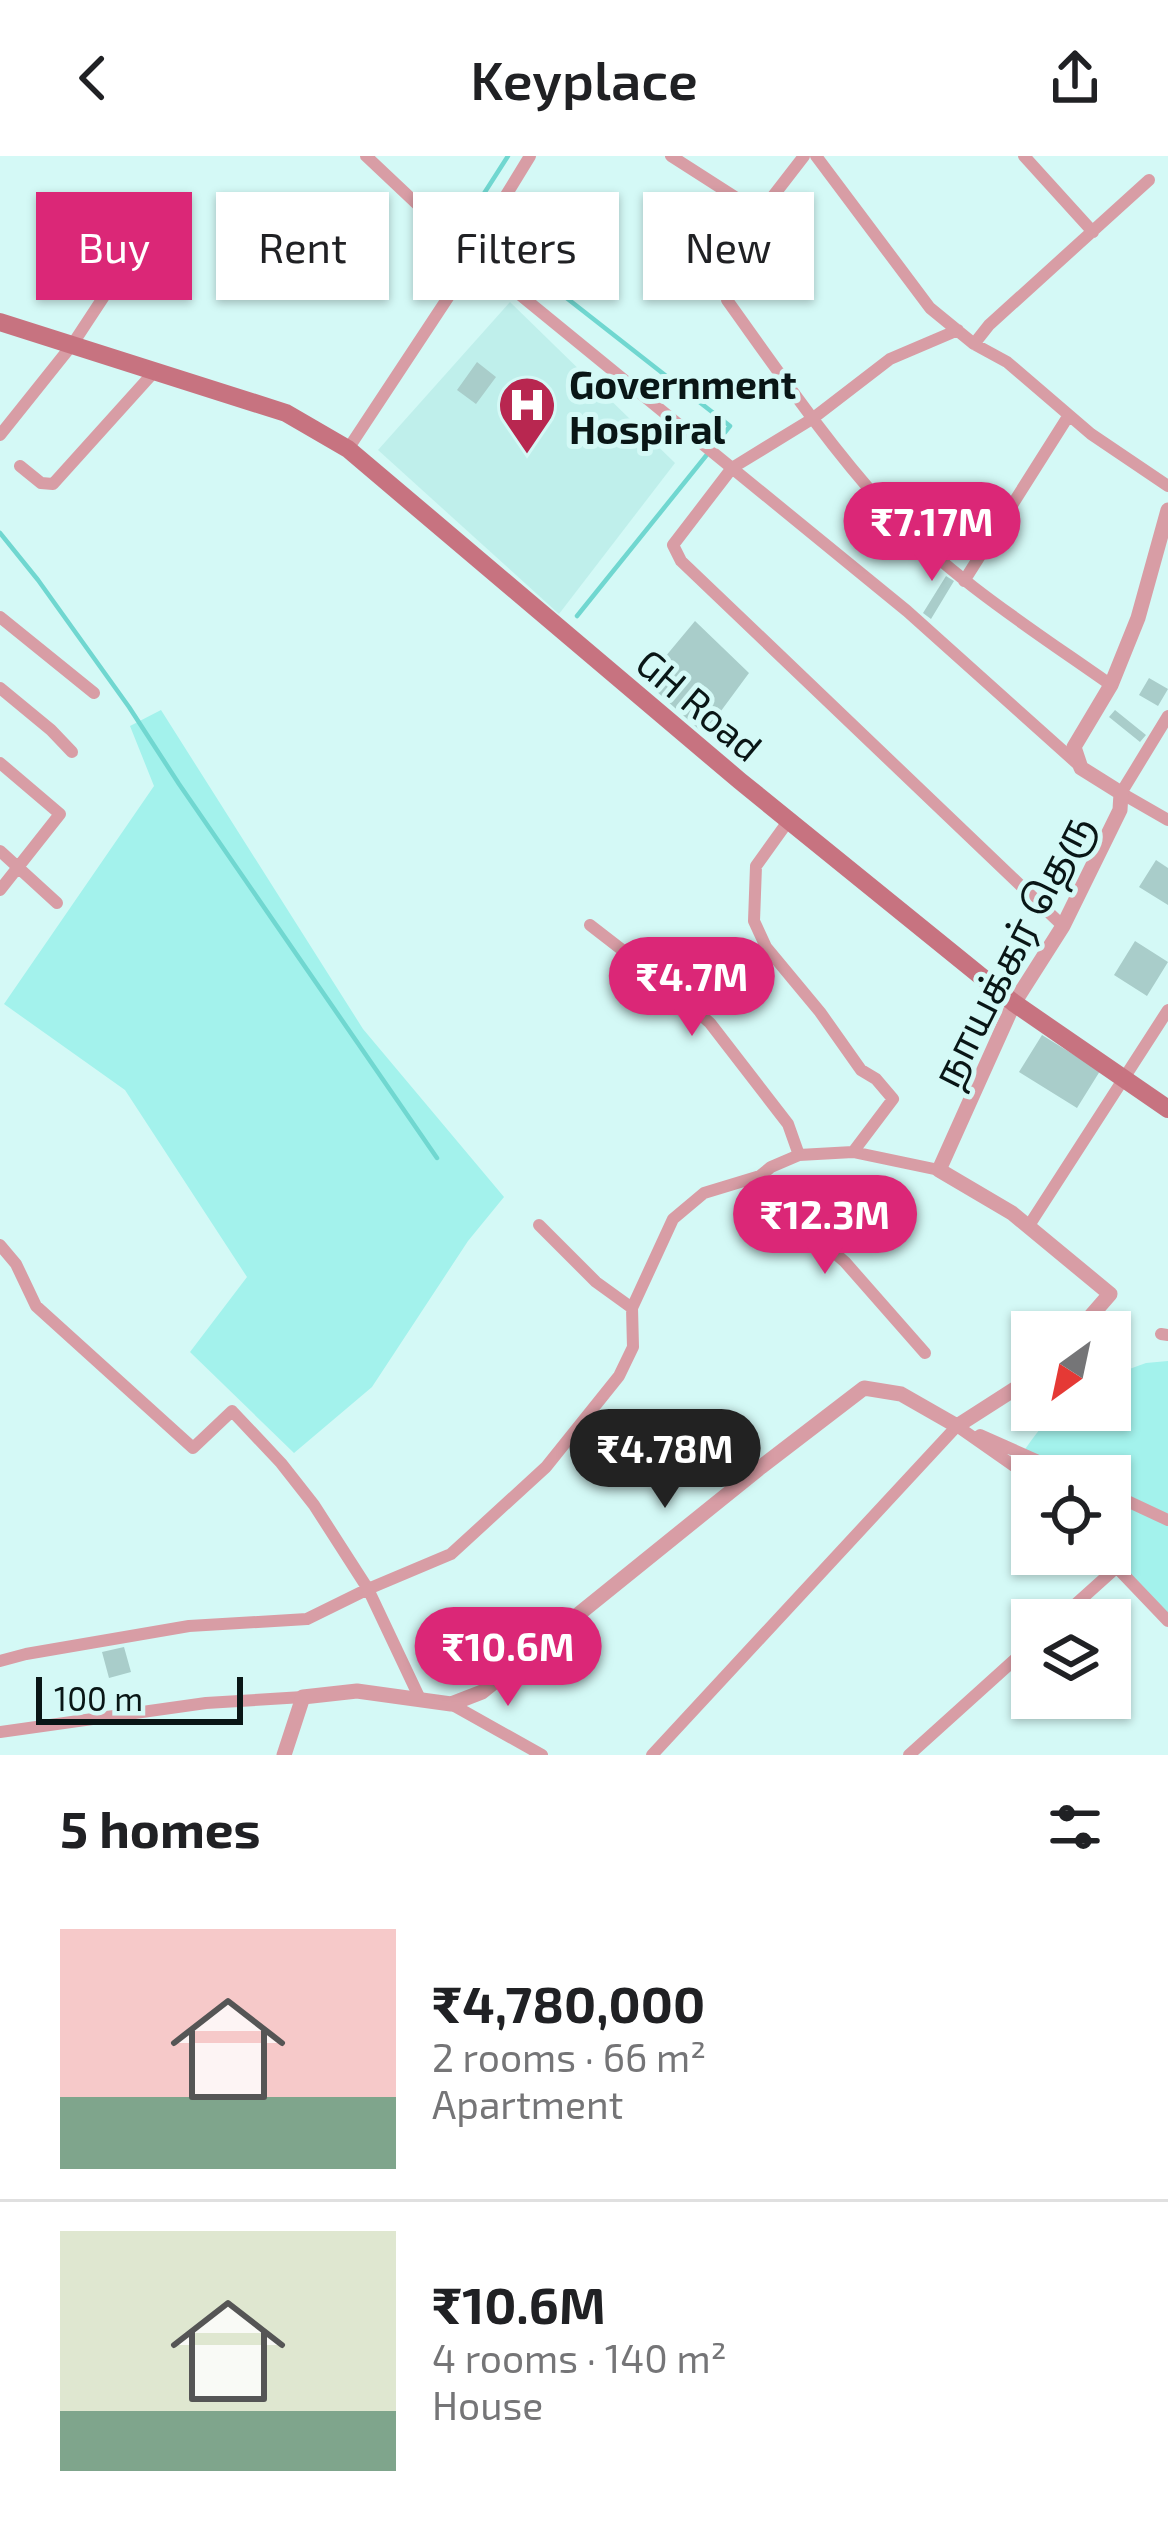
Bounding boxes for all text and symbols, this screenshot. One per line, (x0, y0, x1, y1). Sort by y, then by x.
icon: back (60, 45, 126, 111)
icon: share (1042, 45, 1108, 111)
text: Keyplace (470, 46, 698, 111)
chip: Buy (36, 192, 192, 300)
chip: Rent (216, 192, 389, 300)
chip: Filters (413, 192, 619, 300)
chip: New (643, 192, 814, 300)
place label: Government Hospiral (569, 360, 797, 452)
hospital icon: Government Hospiral (496, 374, 558, 456)
pin: ₹7.17M (834, 482, 1030, 584)
text: ₹7.17M (871, 497, 993, 544)
street label: GH Road (628, 638, 772, 770)
street label: நாயக்கர் தெரு (922, 806, 1104, 1096)
pin: ₹4.7M (608, 937, 776, 1039)
text: ₹4.7M (636, 952, 748, 999)
pin: ₹12.3M (727, 1175, 923, 1277)
text: ₹12.3M (760, 1190, 890, 1237)
north arrow (1011, 1311, 1131, 1431)
map controls (1011, 1311, 1131, 1719)
pin: ₹4.78M (567, 1409, 763, 1511)
text: ₹4.78M (597, 1424, 733, 1471)
button: locate (1011, 1455, 1131, 1575)
button: layers (1011, 1599, 1131, 1719)
pin: ₹10.6M (410, 1607, 606, 1709)
text: ₹10.6M (442, 1622, 574, 1669)
scale bar (36, 1671, 243, 1724)
text: 100 m (54, 1678, 143, 1718)
icon: filters (1042, 1794, 1108, 1860)
text: 5 homes (60, 1797, 261, 1858)
text: ₹4,780,000 (432, 1972, 705, 2033)
icon: home (156, 1977, 300, 2121)
text: 2 rooms · 66 m² (432, 2033, 706, 2080)
text: Apartment (432, 2080, 623, 2127)
text: ₹10.6M (432, 2273, 606, 2334)
icon: home (156, 2279, 300, 2423)
text: 4 rooms · 140 m² (432, 2334, 727, 2381)
text: House (432, 2381, 543, 2428)

